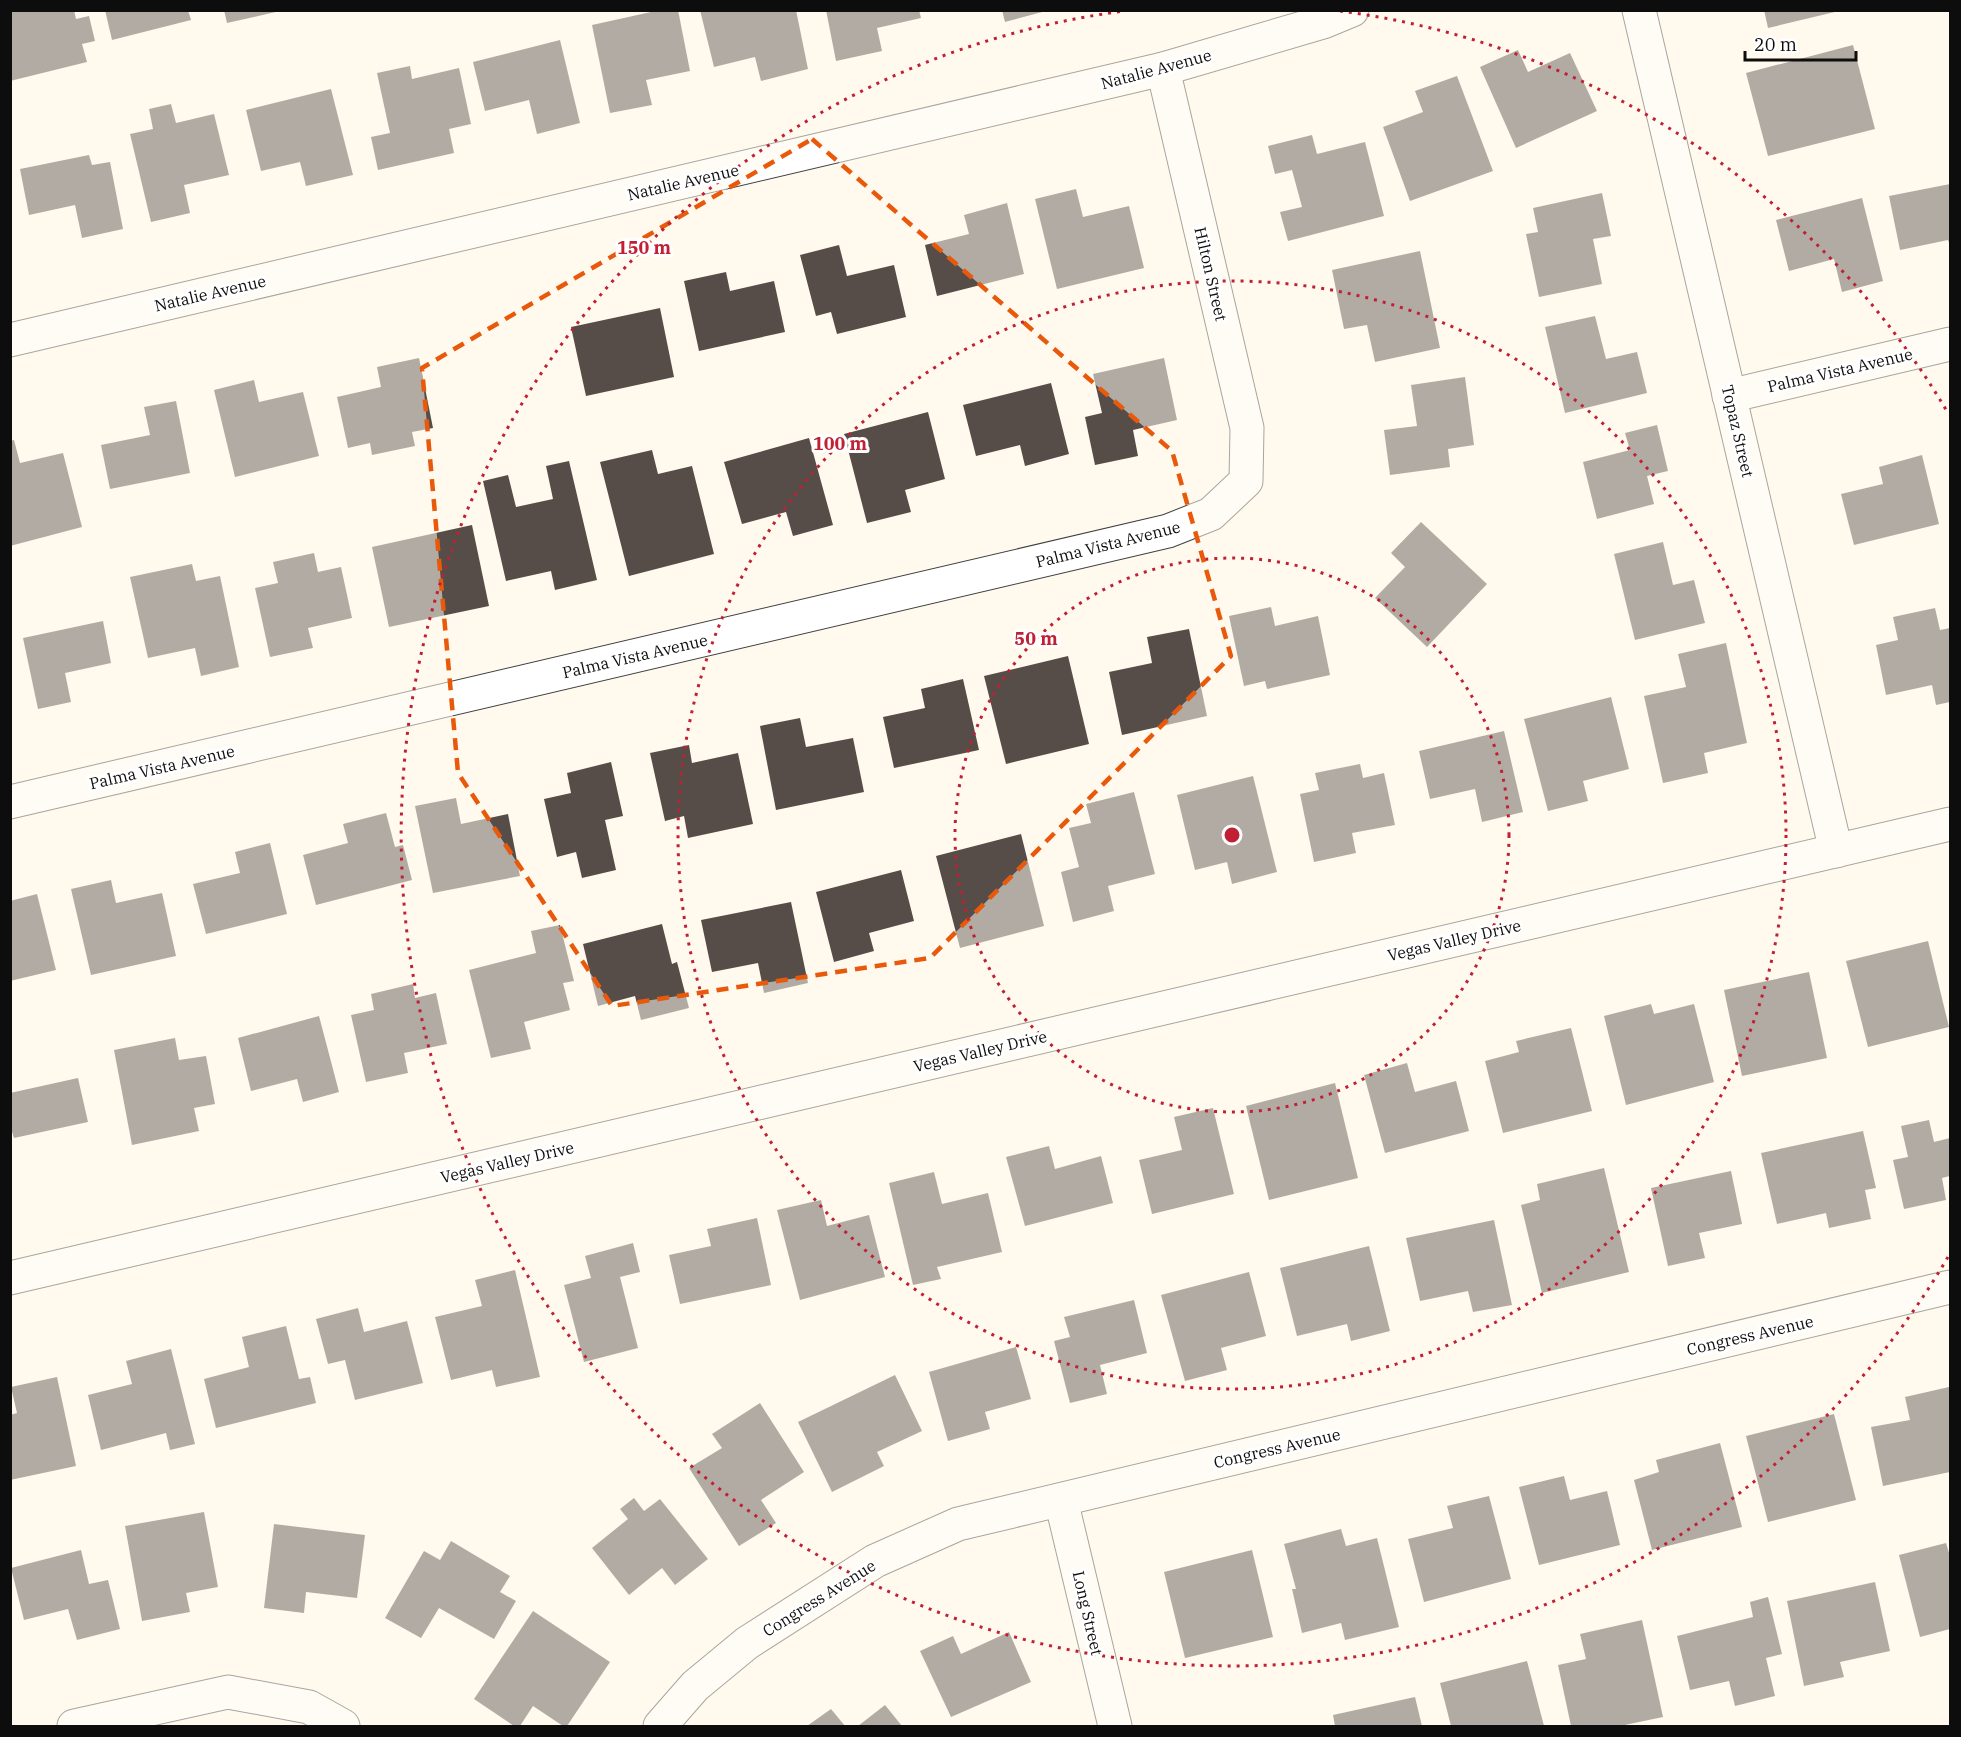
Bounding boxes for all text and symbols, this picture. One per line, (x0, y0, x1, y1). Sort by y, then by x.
scale bar (1745, 24, 1856, 62)
text: 20 m (1754, 33, 1797, 56)
street label: Natalie Avenue (1098, 45, 1214, 93)
street label: Natalie Avenue (625, 159, 741, 205)
street label: Hilton Street (1190, 225, 1232, 323)
text: 150 m (617, 236, 672, 259)
street label: Natalie Avenue (152, 270, 268, 316)
street label: Palma Vista Avenue (1765, 344, 1915, 396)
street label: Topaz Street (1718, 383, 1758, 479)
text: 100 m (813, 432, 868, 455)
street label: Palma Vista Avenue (1034, 516, 1182, 572)
text: 50 m (1014, 627, 1058, 650)
street label: Palma Vista Avenue (560, 630, 710, 682)
street label: Palma Vista Avenue (87, 741, 237, 793)
centre of rings (1222, 825, 1242, 845)
street label: Vegas Valley Drive (1385, 915, 1523, 965)
street label: Vegas Valley Drive (911, 1026, 1049, 1076)
street label: Vegas Valley Drive (438, 1137, 576, 1187)
street label: Congress Avenue (1685, 1311, 1815, 1359)
street label: Congress Avenue (1212, 1424, 1342, 1472)
street label: Congress Avenue (759, 1555, 879, 1641)
street label: Long Street (1069, 1569, 1108, 1658)

